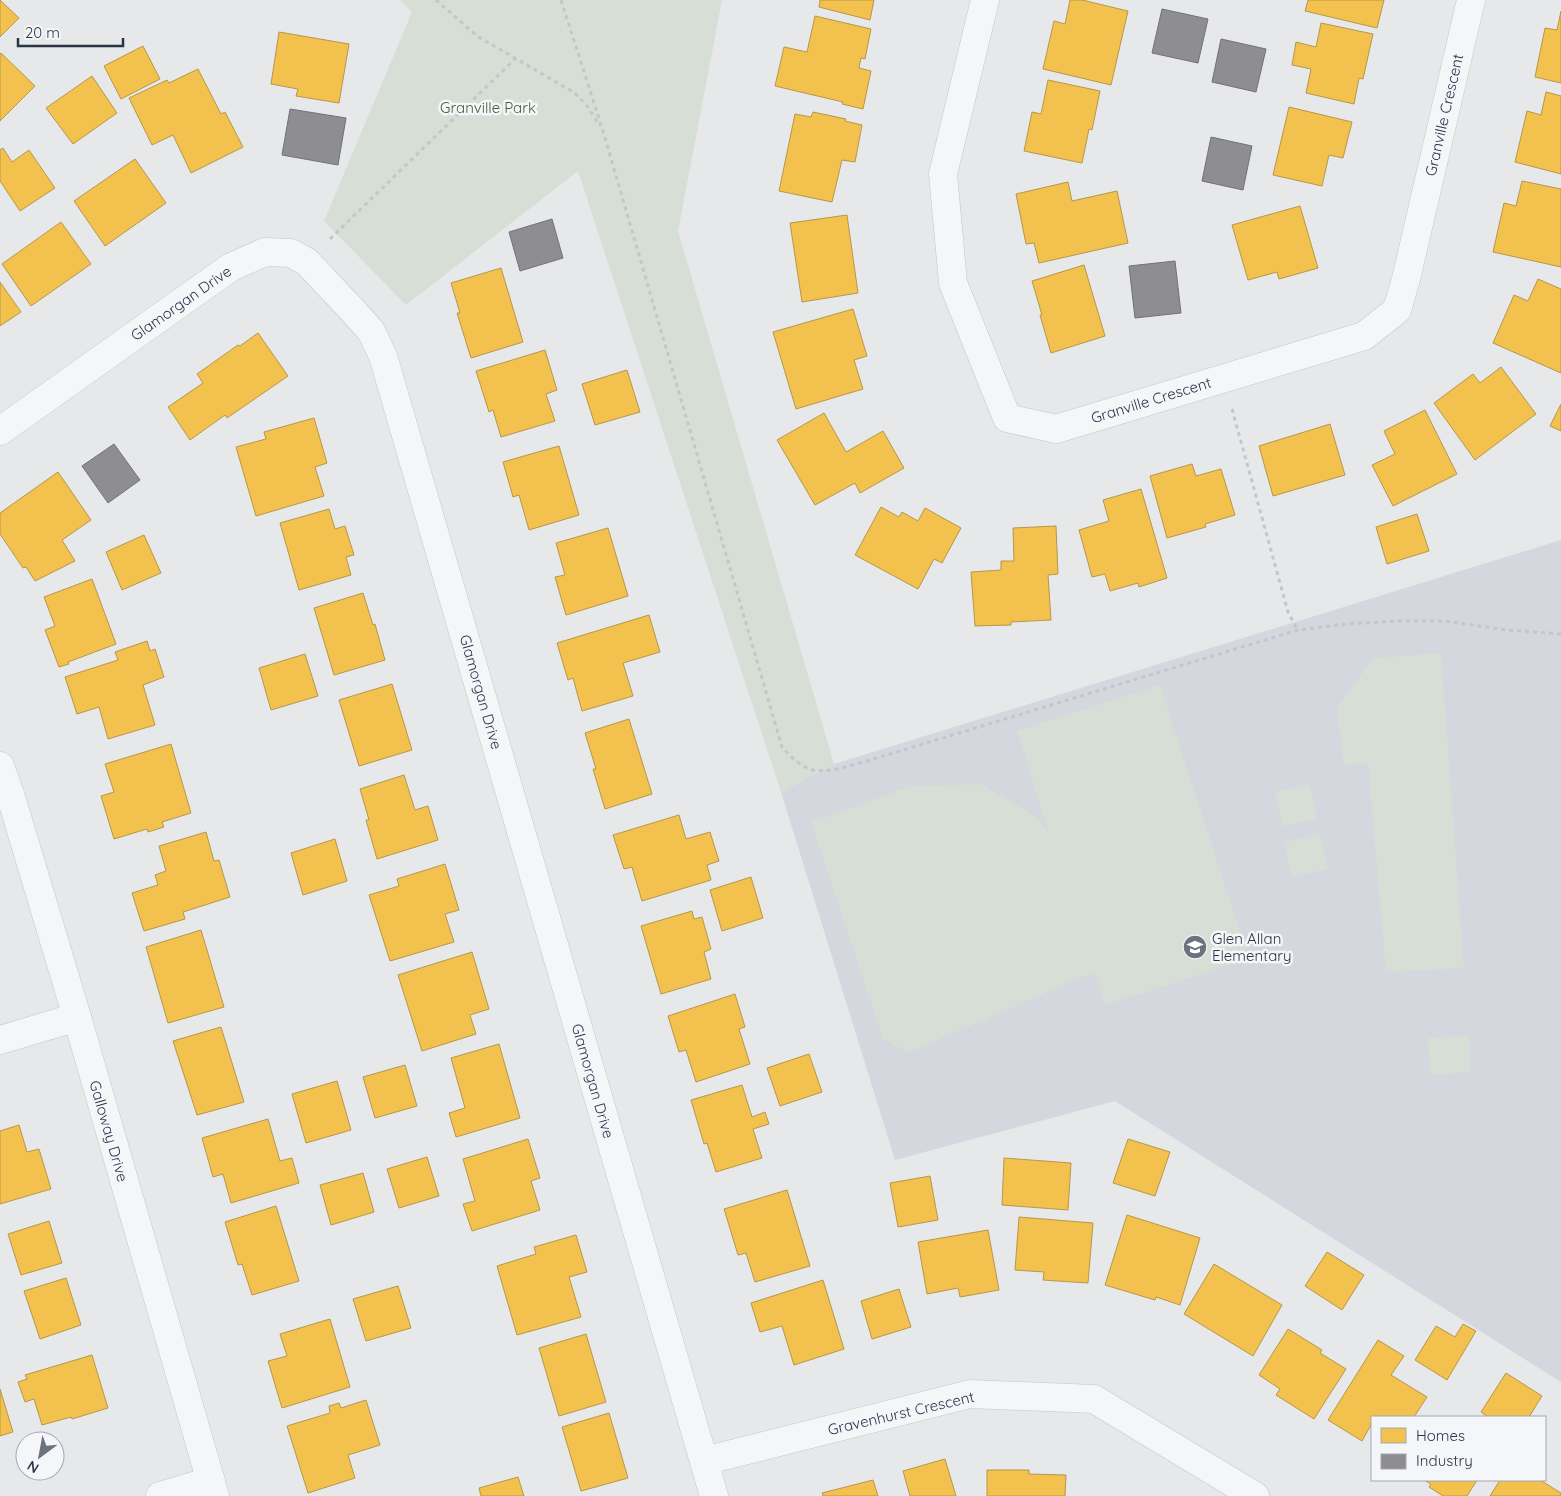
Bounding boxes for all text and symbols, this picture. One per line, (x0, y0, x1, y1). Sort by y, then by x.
scale bar (18, 15, 122, 47)
text: 20 m (25, 23, 60, 42)
street label: Granville Crescent (1421, 52, 1467, 178)
park label: Granville Park (440, 98, 536, 117)
street label: Glamorgan Drive (127, 261, 235, 345)
street label: Granville Crescent (1088, 373, 1214, 427)
street label: Glamorgan Drive (456, 632, 506, 752)
place label: Glen Allan Elementary (1212, 929, 1292, 965)
school or university icon: Glen Allan Elementary (1182, 934, 1208, 960)
street label: Glamorgan Drive (568, 1021, 618, 1141)
street label: Galloway Drive (85, 1078, 133, 1184)
street label: Gravenhurst Crescent (826, 1387, 976, 1439)
legend (1371, 1416, 1546, 1481)
text: Homes (1416, 1426, 1465, 1445)
north arrow (15, 1431, 65, 1481)
text: Industry (1416, 1451, 1473, 1470)
text: N (24, 1457, 42, 1477)

